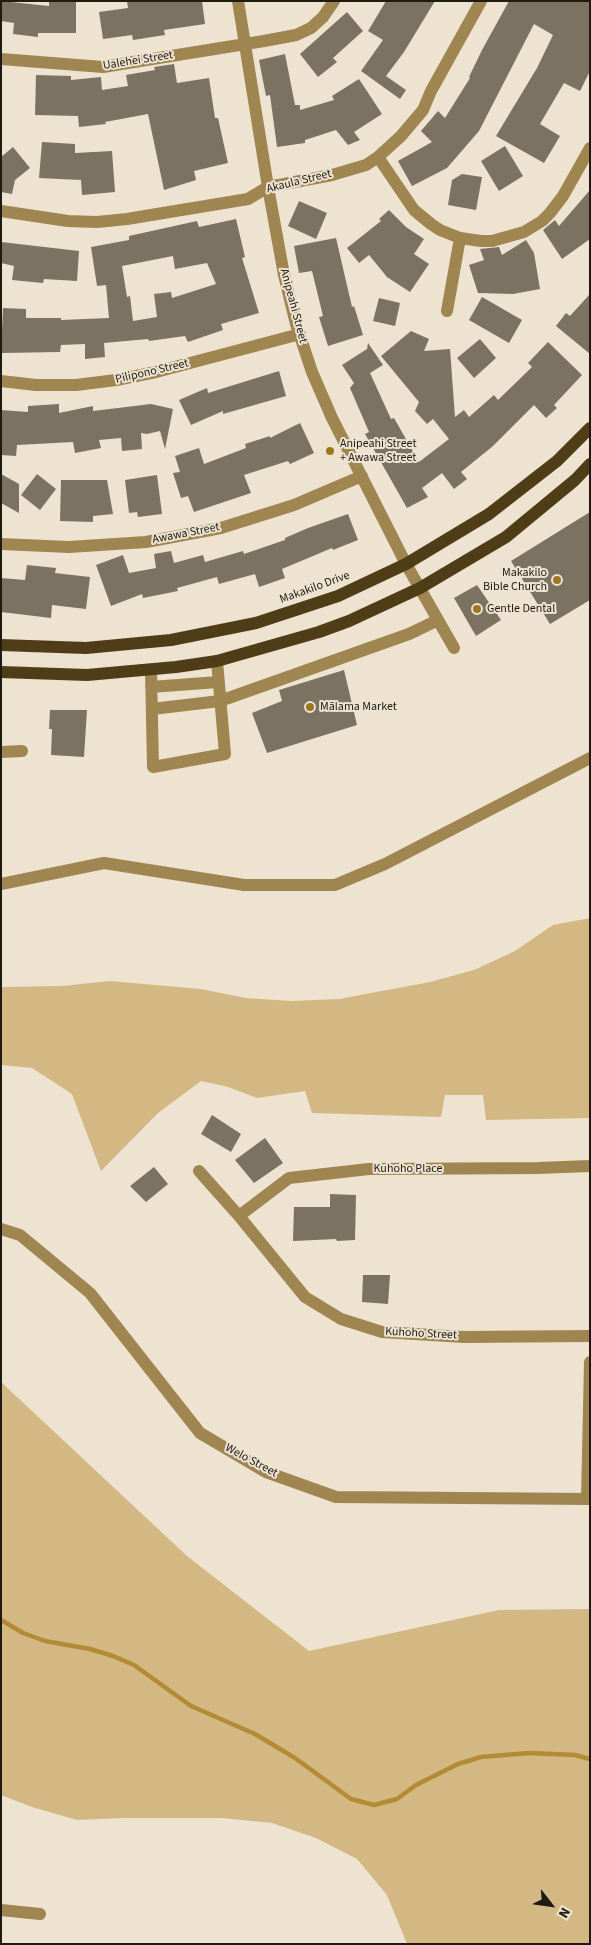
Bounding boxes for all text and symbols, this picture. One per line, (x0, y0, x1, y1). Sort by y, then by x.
street label: Ualehei Street (102, 48, 174, 74)
street label: Akaula Street (265, 167, 333, 197)
street label: Anipeahi Street (276, 267, 310, 345)
street label: Pilipono Street (114, 357, 190, 387)
place label: Anipeahi Street + Awawa Street (340, 437, 416, 465)
marker: Anipeahi Street + Awawa Street (324, 445, 336, 457)
street label: Awawa Street (151, 520, 221, 548)
place label: Makakilo Bible Church (483, 566, 547, 594)
street label: Makakilo Drive (278, 569, 352, 607)
marker: Makakilo Bible Church (551, 574, 563, 586)
place label: Gentle Dental (487, 602, 555, 616)
marker: Gentle Dental (471, 603, 483, 615)
place label: Mālama Market (320, 700, 397, 714)
marker: Mālama Market (304, 701, 316, 713)
street label: Kuhoho Place (374, 1162, 442, 1176)
street label: Kuhoho Street (385, 1325, 457, 1343)
street label: Welo Street (222, 1441, 280, 1481)
north arrow (526, 1880, 576, 1930)
text: N (553, 1903, 575, 1922)

